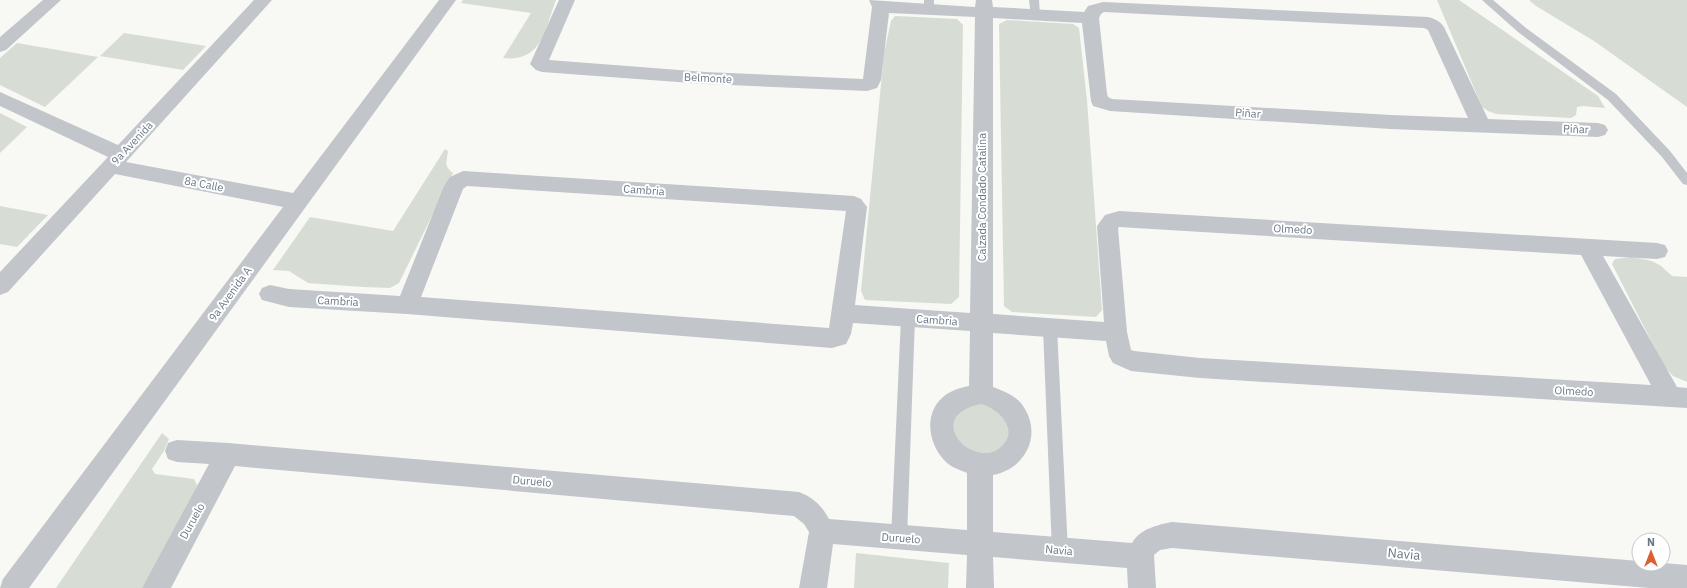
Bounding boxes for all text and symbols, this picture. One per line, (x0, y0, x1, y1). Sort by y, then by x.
street label: Belmonte (684, 70, 732, 86)
street label: Piñar (1235, 105, 1261, 121)
street label: 9a Avenida (108, 118, 156, 168)
street label: Piñar (1563, 122, 1589, 136)
street label: Calzada Condado Catalina (975, 133, 989, 261)
street label: 8a Calle (183, 173, 225, 195)
street label: Cambria (623, 182, 665, 198)
street label: Olmedo (1273, 221, 1313, 237)
street label: 9a Avenida A (205, 264, 255, 324)
street label: Cambria (317, 293, 359, 309)
street label: Cambria (916, 312, 958, 328)
street label: Olmedo (1554, 383, 1594, 399)
street label: Duruelo (512, 472, 552, 490)
street label: Duruelo (176, 501, 208, 541)
street label: Duruelo (881, 530, 921, 546)
north arrow (1631, 532, 1671, 572)
text: N (1647, 535, 1655, 549)
street label: Navia (1045, 542, 1073, 558)
street label: Navia (1387, 544, 1421, 564)

